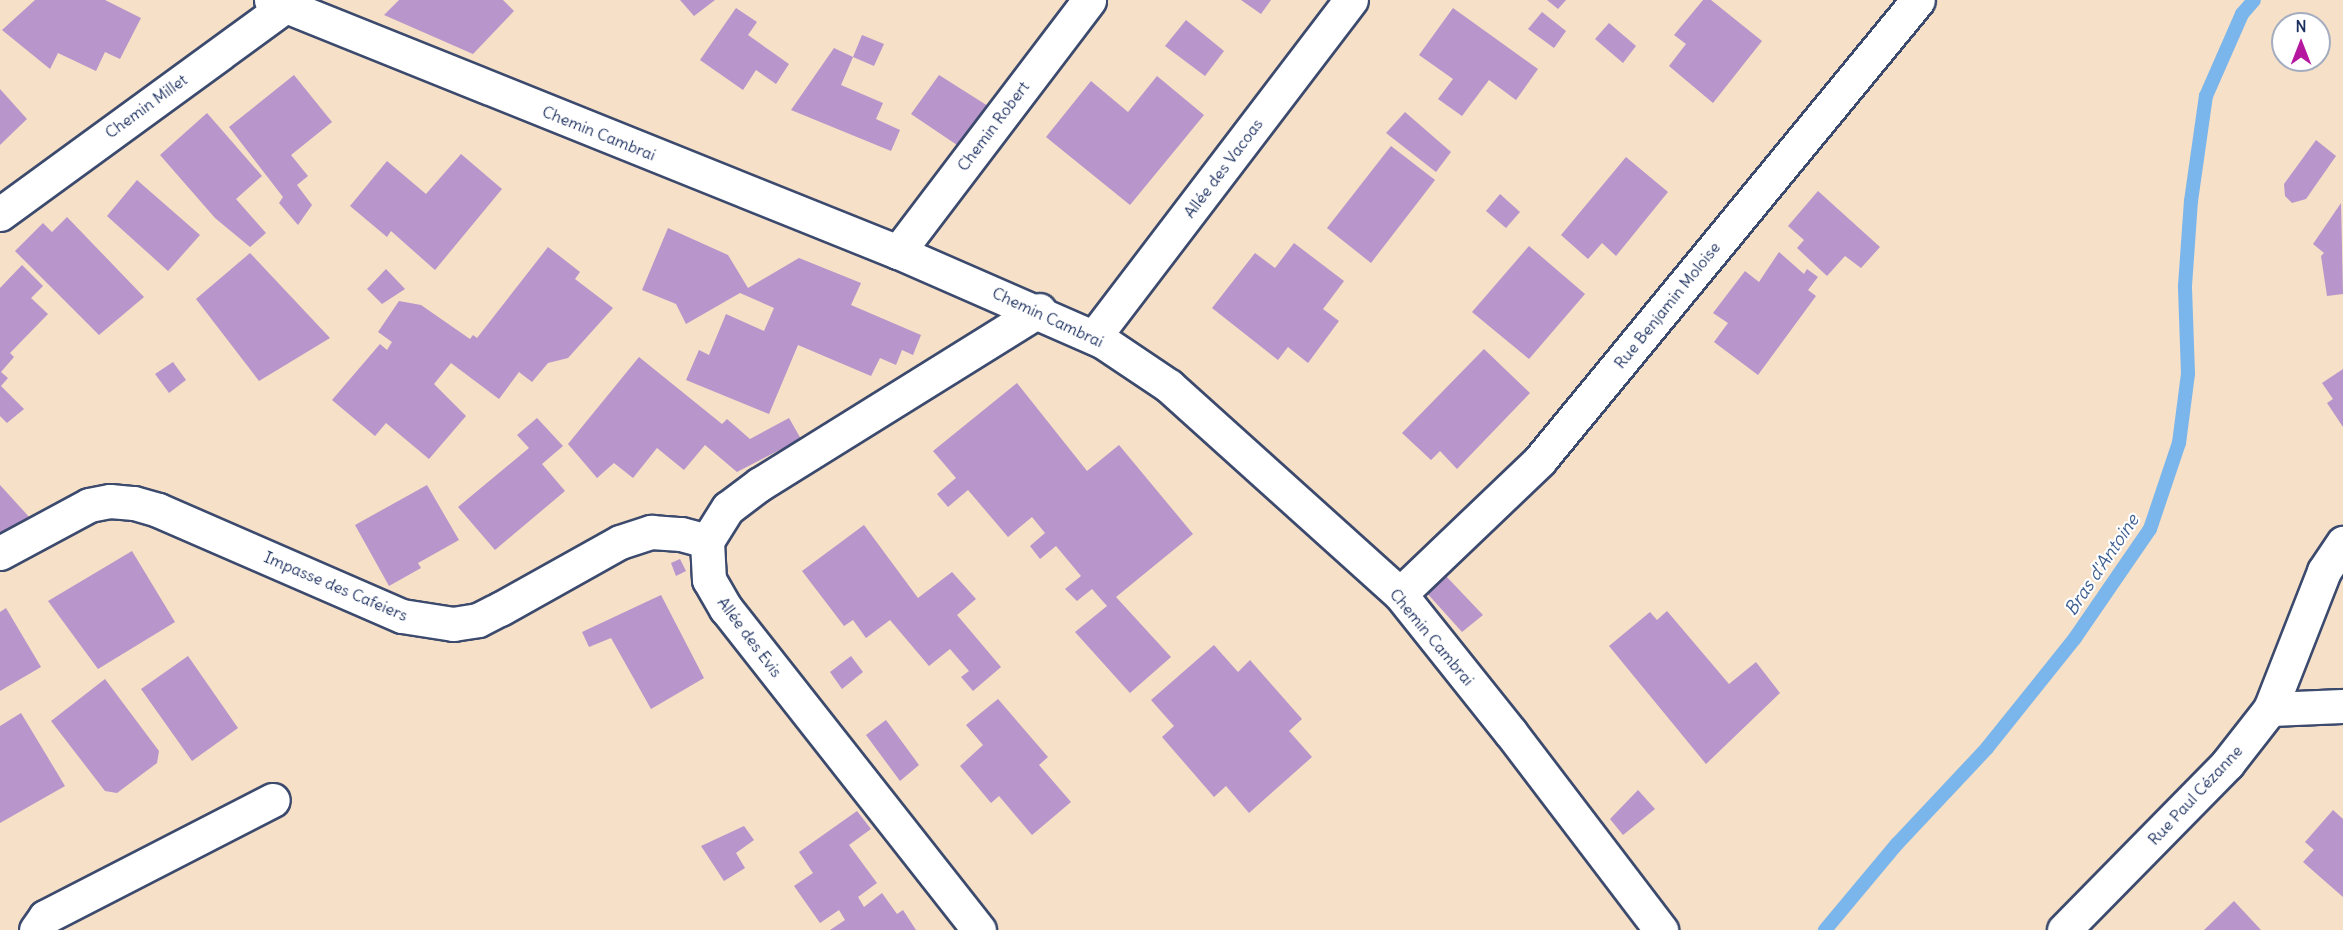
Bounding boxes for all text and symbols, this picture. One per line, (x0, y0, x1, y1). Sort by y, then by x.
north arrow (2271, 12, 2331, 72)
text: N (2295, 16, 2307, 36)
street label: Chemin Millet (101, 70, 191, 142)
street label: Chemin Robert (953, 77, 1033, 175)
street label: Chemin Cambrai (540, 102, 658, 164)
street label: Allée des Vacoas (1179, 115, 1267, 221)
street label: Rue Benjamin Moloise (1610, 238, 1724, 372)
street label: Chemin Cambrai (989, 283, 1107, 351)
water label: Bras d'Antoine (2060, 510, 2144, 620)
street label: Impasse des Cafeiers (261, 547, 411, 625)
street label: Chemin Cambrai (1386, 585, 1478, 689)
street label: Allée des Evis (714, 593, 786, 681)
street label: Rue Paul Cézanne (2144, 741, 2246, 849)

